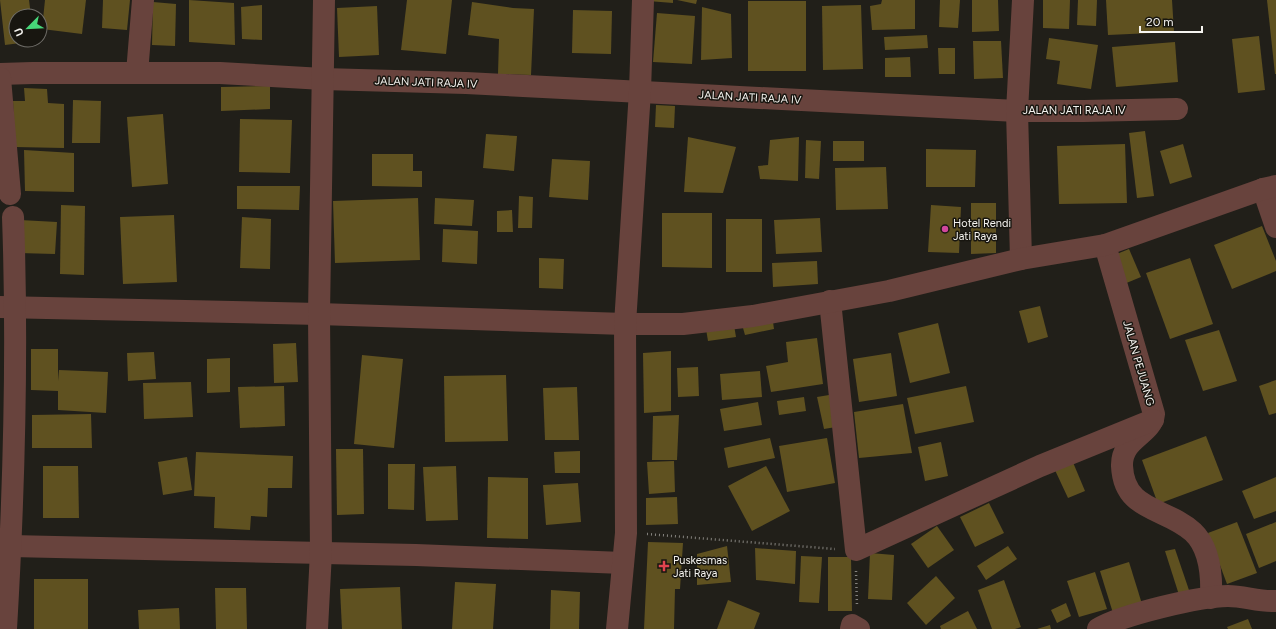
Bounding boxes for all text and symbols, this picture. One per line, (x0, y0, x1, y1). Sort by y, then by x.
north arrow (8, 8, 48, 48)
scale bar (1140, 8, 1202, 34)
text: 20 m (1146, 15, 1174, 29)
text: U (12, 25, 27, 38)
street label: JALAN JATI RAJA IV (374, 74, 478, 91)
street label: JALAN JATI RAJA IV (698, 88, 802, 107)
street label: JALAN JATI RAJA IV (1022, 104, 1126, 117)
place label: Hotel Rendi Jati Raya (953, 217, 1011, 243)
marker: Hotel Rendi Jati Raya (940, 224, 950, 234)
street label: JALAN PEJUANG (1120, 319, 1157, 407)
place label: Puskesmas Jati Raya (673, 554, 727, 580)
marker: Puskesmas Jati Raya (658, 560, 670, 572)

